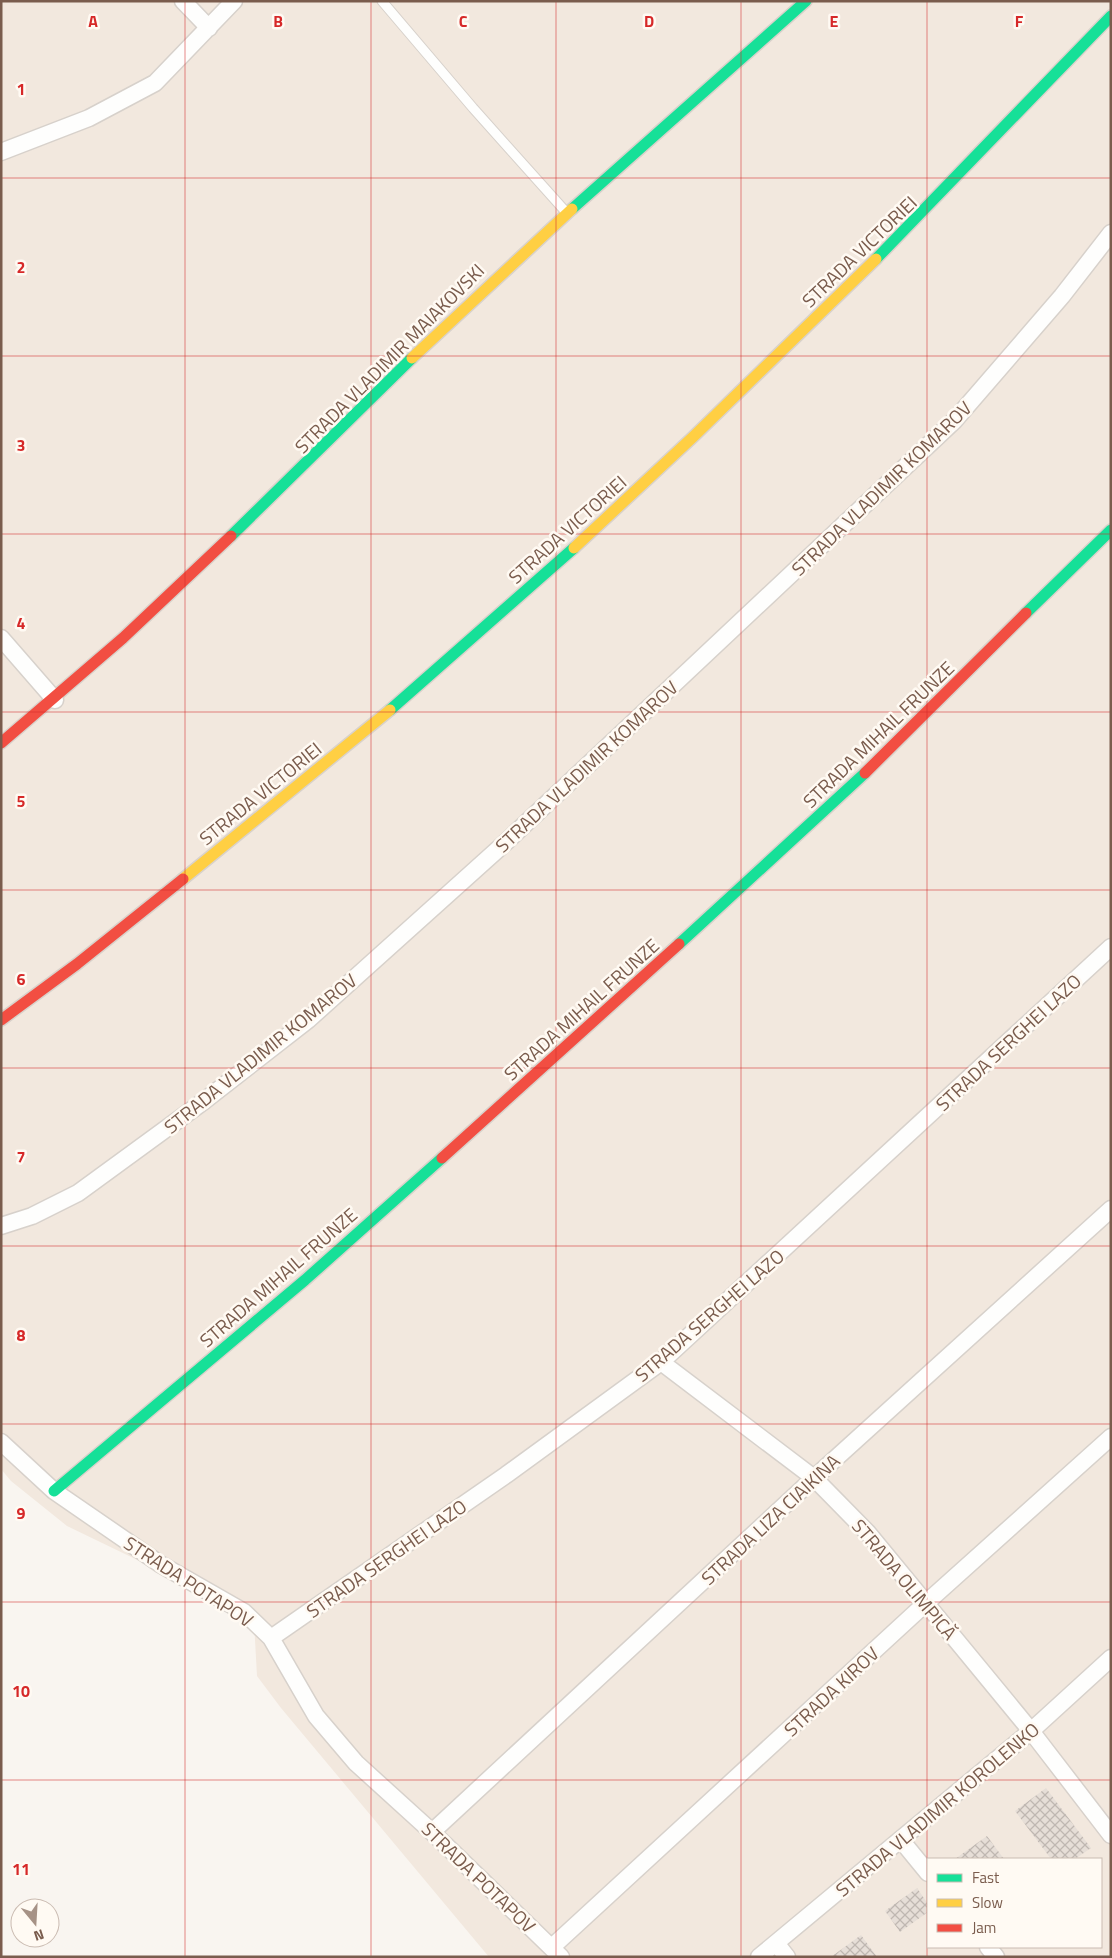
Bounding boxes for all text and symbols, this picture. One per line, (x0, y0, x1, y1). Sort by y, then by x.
text: A (88, 9, 98, 33)
text: B (273, 9, 283, 33)
text: C (459, 9, 468, 33)
text: D (644, 9, 654, 33)
text: E (830, 9, 839, 33)
text: F (1015, 9, 1024, 33)
text: 1 (17, 77, 25, 101)
street label: STRADA VICTORIEI (795, 188, 923, 314)
text: 2 (17, 255, 25, 279)
street label: STRADA VLADIMIR MAIAKOVSKI (287, 256, 491, 460)
street label: STRADA VLADIMIR KOMAROV (784, 394, 978, 582)
text: 3 (17, 433, 25, 457)
street label: STRADA VICTORIEI (501, 468, 633, 590)
text: 4 (17, 611, 26, 635)
street label: STRADA MIHAIL FRUNZE (796, 654, 960, 814)
street label: STRADA VLADIMIR KOMAROV (488, 673, 684, 859)
street label: STRADA VICTORIEI (192, 734, 328, 852)
text: 5 (17, 789, 26, 813)
street label: STRADA MIHAIL FRUNZE (497, 931, 665, 1087)
street label: STRADA VLADIMIR KOMAROV (157, 966, 363, 1140)
text: 6 (17, 967, 26, 991)
street label: STRADA SERGHEI LAZO (929, 967, 1087, 1117)
text: 7 (17, 1145, 25, 1169)
street label: STRADA MIHAIL FRUNZE (193, 1200, 363, 1354)
street label: STRADA SERGHEI LAZO (628, 1242, 790, 1388)
text: 8 (17, 1323, 26, 1347)
street label: STRADA LIZA CIAIKINA (694, 1447, 846, 1591)
street label: STRADA SERGHEI LAZO (300, 1492, 472, 1624)
text: 9 (17, 1501, 26, 1525)
street label: STRADA OLIMPICĂ (846, 1512, 964, 1646)
street label: STRADA POTAPOV (119, 1528, 259, 1634)
street label: STRADA KIROV (777, 1639, 885, 1743)
text: 10 (12, 1679, 30, 1703)
street label: STRADA VLADIMIR KOROLENKO (829, 1715, 1045, 1903)
street label: STRADA POTAPOV (415, 1815, 543, 1939)
text: 11 (12, 1857, 30, 1881)
legend (927, 1858, 1102, 1948)
text: Fast (972, 1866, 1000, 1889)
text: Slow (972, 1891, 1003, 1914)
north arrow (10, 1898, 60, 1948)
text: Jam (972, 1916, 996, 1939)
text: N (31, 1924, 47, 1947)

